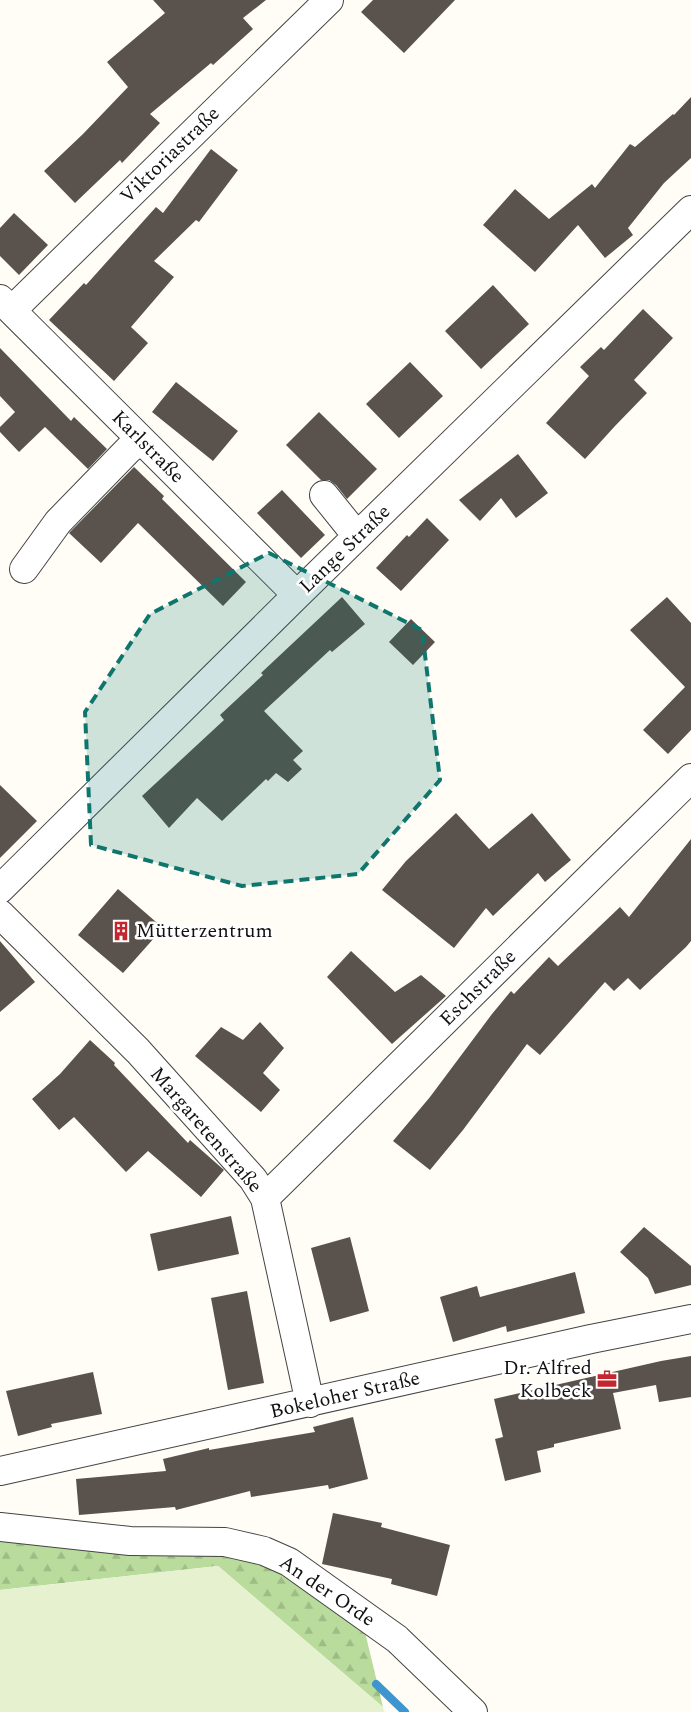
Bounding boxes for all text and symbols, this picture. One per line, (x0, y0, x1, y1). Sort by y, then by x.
street label: Viktoriastraße (113, 99, 227, 211)
street label: Karlstraße (105, 404, 191, 490)
street label: Lange Straße (292, 498, 398, 600)
place label: Mütterzentrum (136, 916, 273, 946)
building icon: Mütterzentrum (110, 920, 132, 942)
street label: Eschstraße (433, 943, 523, 1033)
street label: Margaretenstraße (143, 1060, 269, 1200)
place label: Dr. Alfred Kolbeck (503, 1353, 592, 1406)
street label: Bokeloher Straße (267, 1363, 423, 1427)
office icon: Dr. Alfred Kolbeck (596, 1368, 618, 1390)
street label: An der Orde (273, 1548, 381, 1634)

